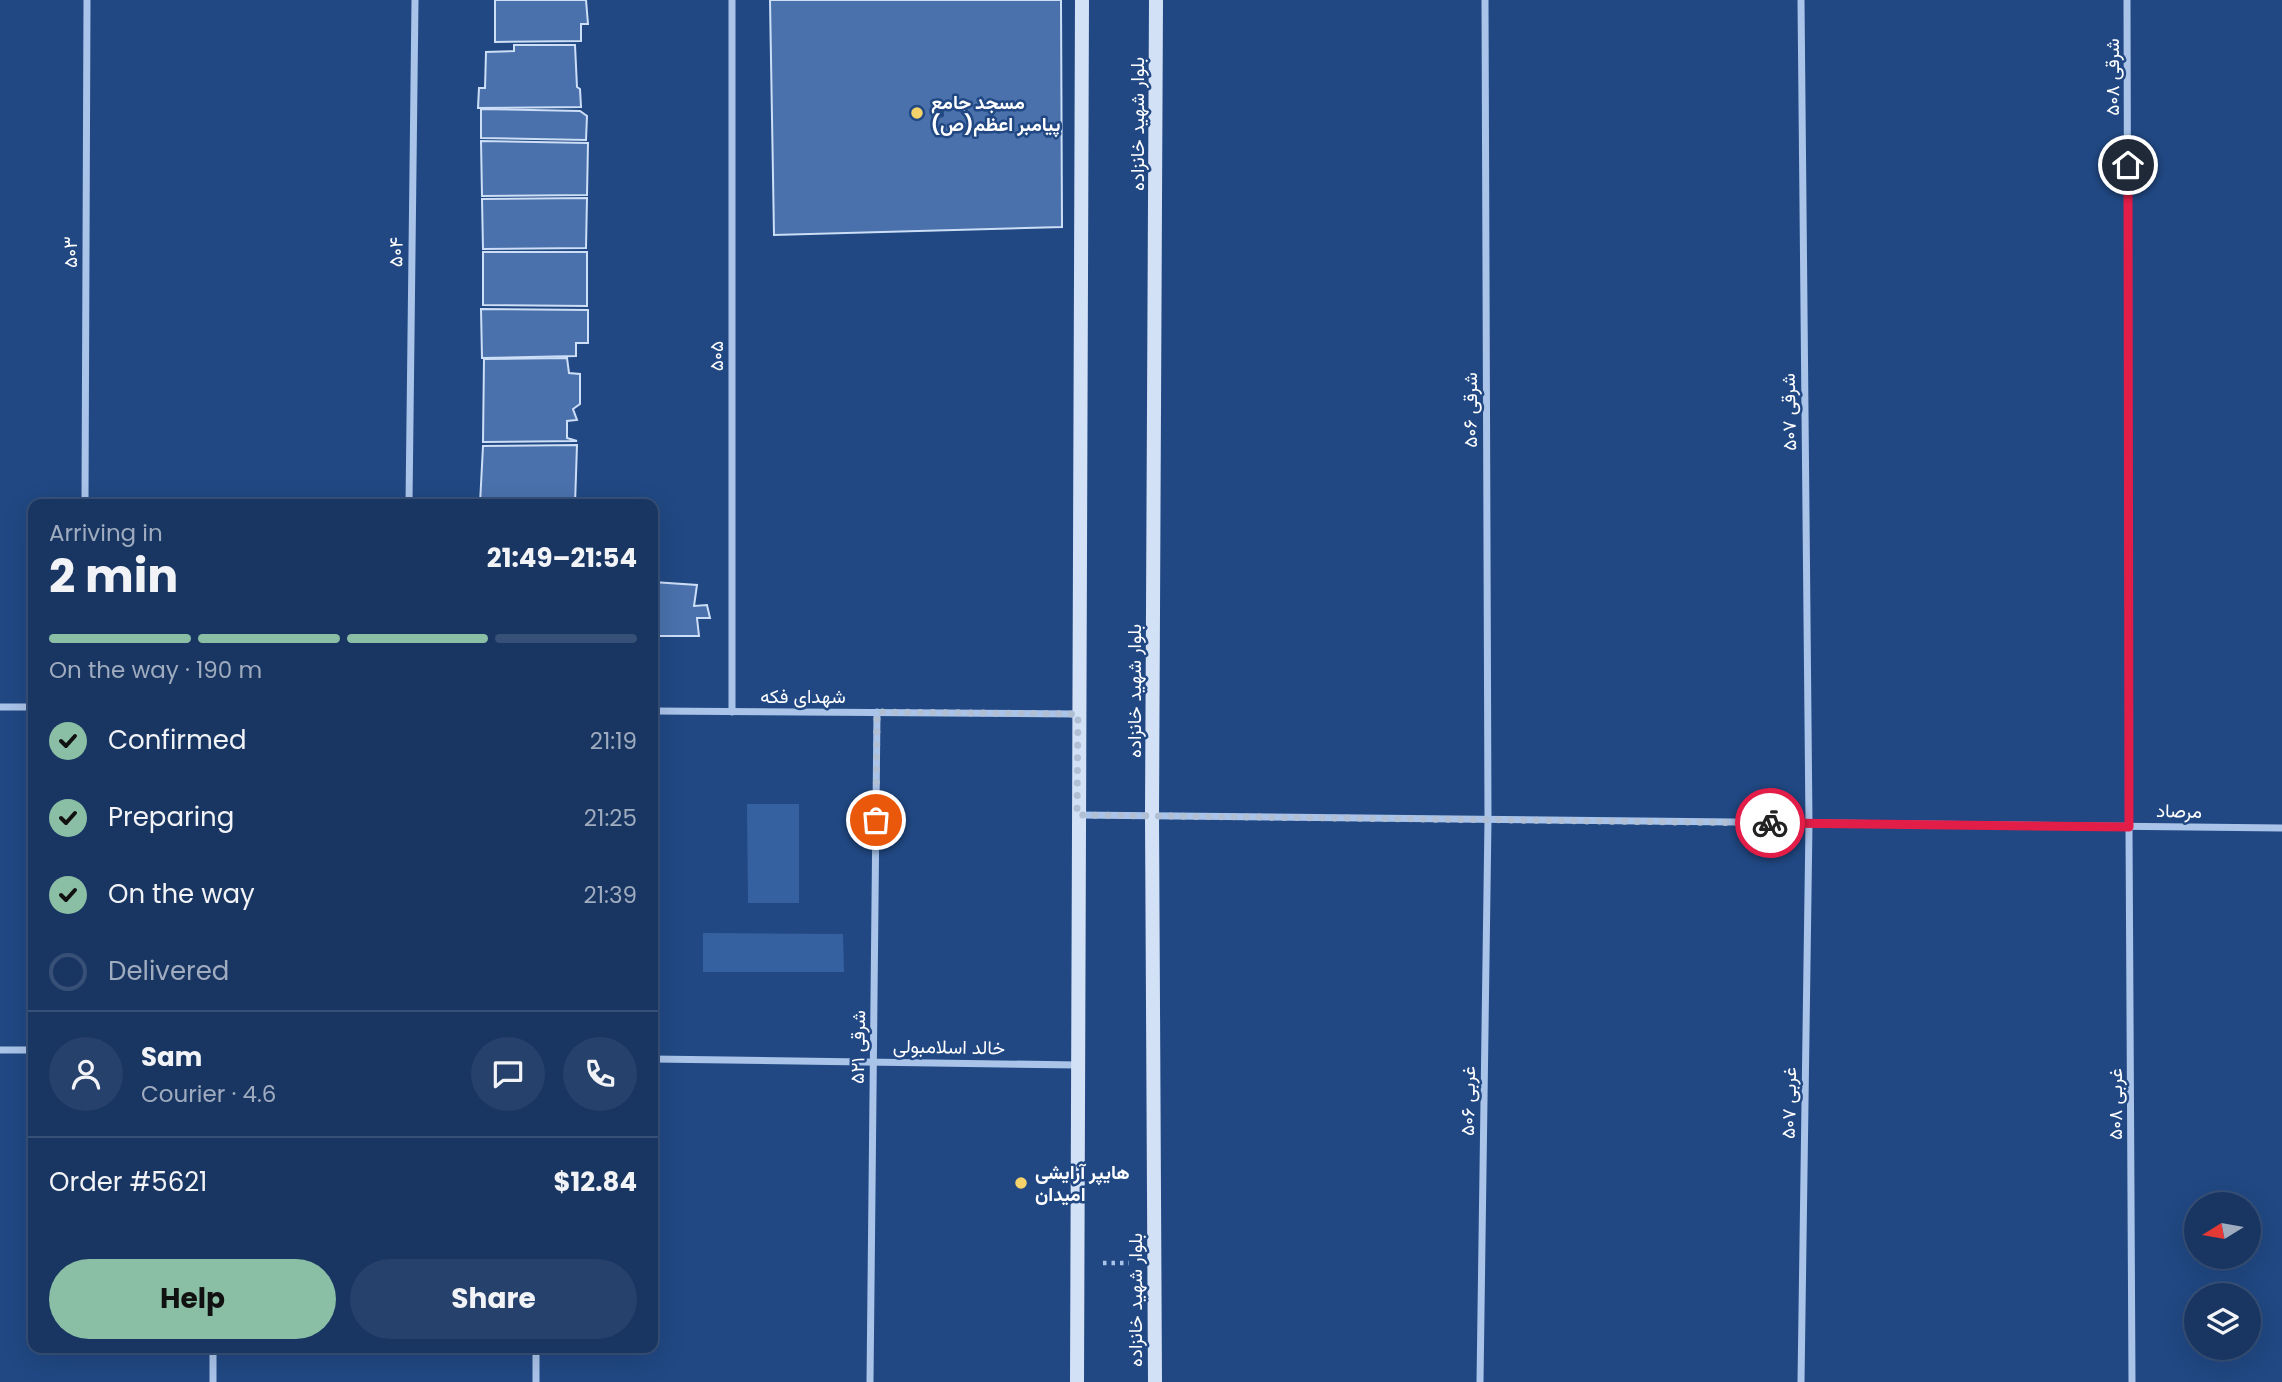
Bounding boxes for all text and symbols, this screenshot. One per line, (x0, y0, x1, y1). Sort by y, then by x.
street label: ۵۰۸ شرقی (2099, 38, 2126, 116)
street label: بلوار شهید خانزاده (1124, 57, 1151, 191)
place label: مسجد جامع پیامبر اعظم(ص) (931, 89, 1061, 138)
marker: مسجد جامع پیامبر اعظم(ص) (909, 105, 925, 121)
pin (2098, 135, 2158, 195)
icon: home (2109, 146, 2147, 184)
street label: ۵۰۳ (57, 236, 84, 268)
street label: ۵۰۴ (382, 237, 410, 267)
street label: ۵۰۵ (703, 341, 730, 371)
street label: ۵۰۶ شرقی (1457, 372, 1484, 448)
street label: ۵۰۷ شرقی (1775, 373, 1803, 451)
text: Arriving in (49, 517, 163, 549)
text: 21:49–21:54 (487, 540, 637, 576)
text: 2 min (49, 544, 178, 608)
street label: بلوار شهید خانزاده (1121, 624, 1148, 758)
text: On the way · 190 m (49, 654, 262, 686)
street label: شهدای فکه (760, 683, 846, 710)
icon: check (49, 722, 87, 760)
text: Confirmed (108, 722, 246, 758)
text: 21:19 (590, 725, 637, 757)
courier (1735, 788, 1805, 858)
pin (846, 790, 906, 850)
street label: مرصاد (2156, 797, 2202, 825)
icon: check (49, 799, 87, 837)
text: Preparing (108, 799, 234, 835)
icon: bag (857, 801, 895, 839)
text: 21:25 (584, 802, 637, 834)
icon: bike (1751, 804, 1789, 842)
icon: check (49, 876, 87, 914)
text: On the way (108, 876, 255, 912)
text: 21:39 (583, 879, 637, 911)
text: Delivered (108, 953, 229, 989)
street label: ۵۲۱ شرقی (844, 1010, 872, 1084)
street label: خالد اسلامبولی (893, 1033, 1005, 1061)
button: person (49, 1037, 123, 1111)
button: chat (471, 1037, 545, 1111)
button: phone (563, 1037, 637, 1111)
text: Sam (141, 1039, 202, 1075)
street label: ۵۰۶ غربی (1454, 1066, 1482, 1136)
street label: ۵۰۷ غربی (1775, 1067, 1803, 1139)
street label: ۵۰۸ غربی (2102, 1068, 2129, 1140)
text: Courier · 4.6 (141, 1078, 276, 1110)
place label: هایپر آرایشی امیدان (1035, 1159, 1130, 1208)
text: Order #5621 (49, 1164, 207, 1200)
text: $12.84 (553, 1164, 637, 1200)
marker: هایپر آرایشی امیدان (1013, 1175, 1029, 1191)
north arrow (2184, 1192, 2261, 1269)
map controls (2184, 1192, 2261, 1360)
street label: بلوار شهید خانزاده (1122, 1233, 1149, 1367)
button: Help (49, 1259, 336, 1339)
button: Share (350, 1259, 637, 1339)
button: layers (2184, 1283, 2261, 1360)

